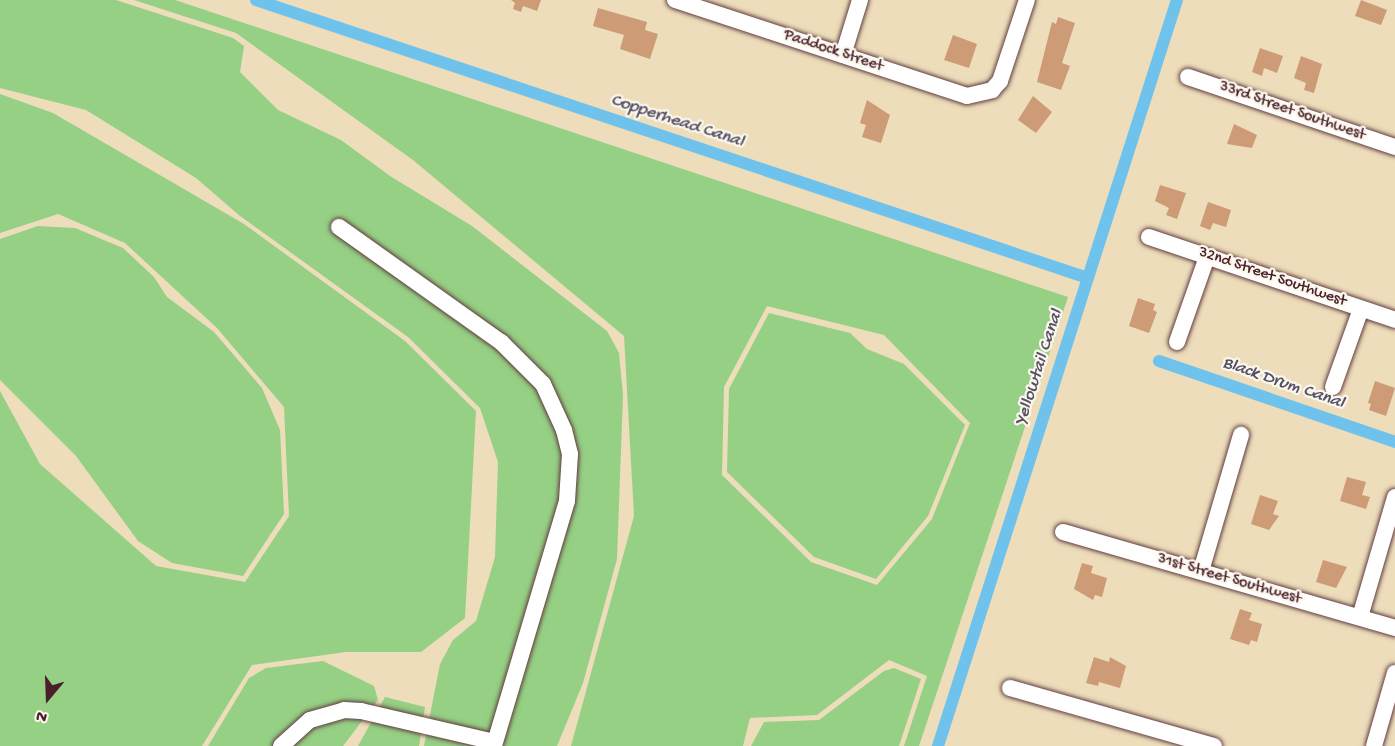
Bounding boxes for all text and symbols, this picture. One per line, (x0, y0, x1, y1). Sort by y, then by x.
street label: Paddock Street (781, 27, 885, 77)
street label: 33rd Street Southwest (1216, 78, 1368, 146)
water label: Copperhead Canal (608, 90, 746, 154)
street label: 32nd Street Southwest (1196, 244, 1348, 312)
water label: Yellowtail Canal (1011, 307, 1069, 429)
water label: Black Drum Canal (1219, 353, 1347, 415)
street label: 31st Street Southwest (1155, 550, 1303, 610)
north arrow (18, 668, 78, 728)
text: N (34, 705, 50, 726)

